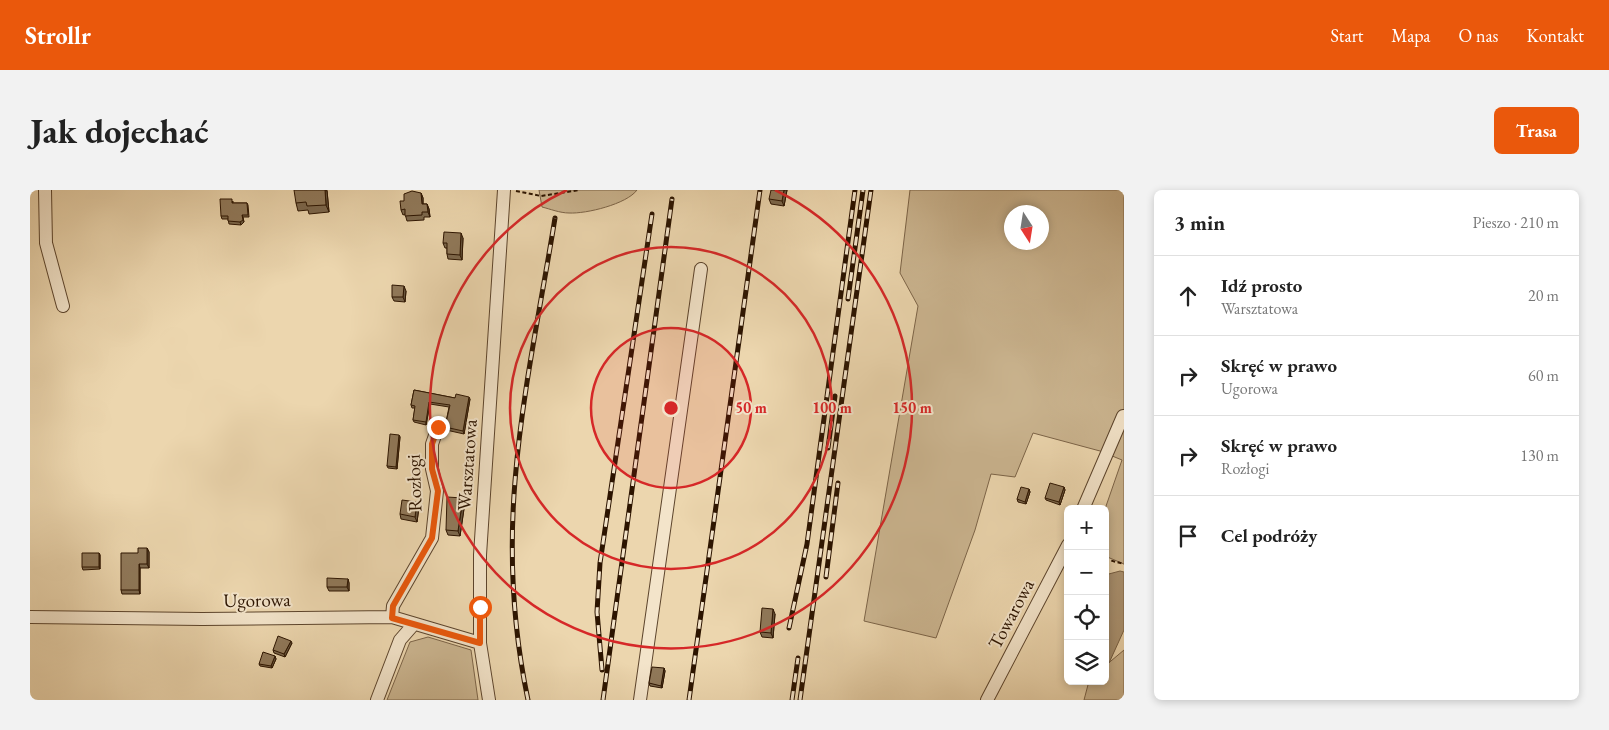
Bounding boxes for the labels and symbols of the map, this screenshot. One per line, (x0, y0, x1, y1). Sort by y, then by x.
north arrow (1004, 205, 1049, 250)
text: 50 m (735, 398, 767, 417)
text: 100 m (812, 398, 852, 417)
text: 150 m (892, 398, 932, 417)
centre of rings (662, 399, 680, 417)
route end (427, 416, 450, 439)
street label: Warsztatowa (451, 418, 483, 512)
street label: Rozłogi (400, 454, 427, 512)
street label: Towarowa (982, 574, 1040, 653)
street label: Ugorowa (223, 587, 291, 613)
route start (469, 596, 492, 619)

